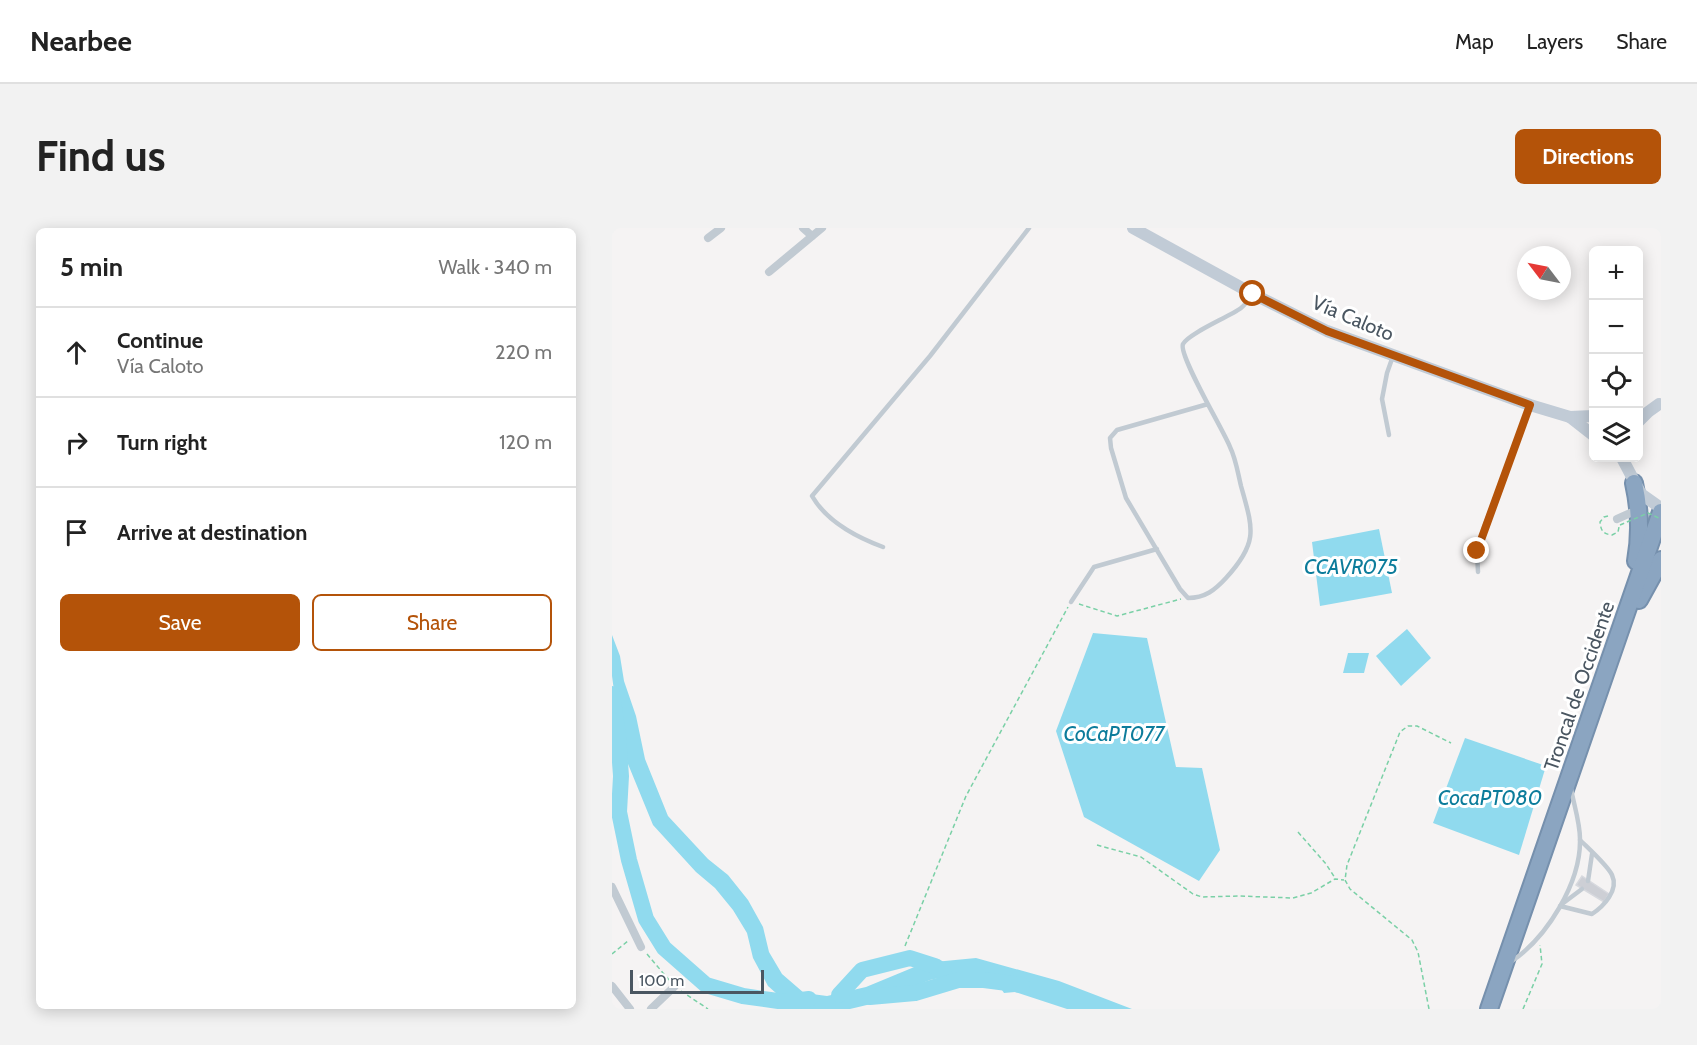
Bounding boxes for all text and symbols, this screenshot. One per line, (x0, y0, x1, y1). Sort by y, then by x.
text: Nearbee (30, 24, 132, 58)
text: Map (1455, 29, 1494, 54)
text: Layers (1527, 29, 1583, 54)
text: Share (1616, 29, 1667, 54)
button: Directions (1515, 129, 1661, 184)
text: Find us (36, 130, 165, 182)
north arrow (1517, 246, 1571, 300)
map controls (1589, 246, 1643, 462)
button: + (1589, 246, 1643, 300)
text: 5 min (60, 251, 123, 283)
text: Walk · 340 m (438, 255, 552, 279)
route start (1239, 280, 1265, 306)
street label: Vía Caloto (1309, 290, 1397, 346)
button: − (1589, 300, 1643, 354)
text: Continue (117, 327, 203, 354)
icon: ahead (60, 336, 93, 369)
text: 220 m (495, 340, 552, 364)
text: Vía Caloto (117, 354, 203, 378)
button: locate (1589, 354, 1643, 408)
button: layers (1589, 408, 1643, 462)
icon: right (60, 426, 93, 459)
text: Turn right (117, 429, 207, 456)
text: 120 m (499, 430, 552, 454)
icon: arrive (60, 516, 93, 549)
text: Arrive at destination (117, 519, 307, 546)
route end (1463, 537, 1489, 563)
water label: CCAVR075 (1304, 554, 1398, 579)
button: Save (60, 594, 300, 651)
button: Share (312, 594, 552, 651)
street label: Troncal de Occidente (1539, 598, 1619, 774)
water label: CoCaPT077 (1063, 721, 1166, 746)
water label: CocaPT080 (1438, 785, 1542, 810)
scale bar (630, 967, 764, 994)
text: 100 m (639, 971, 684, 990)

